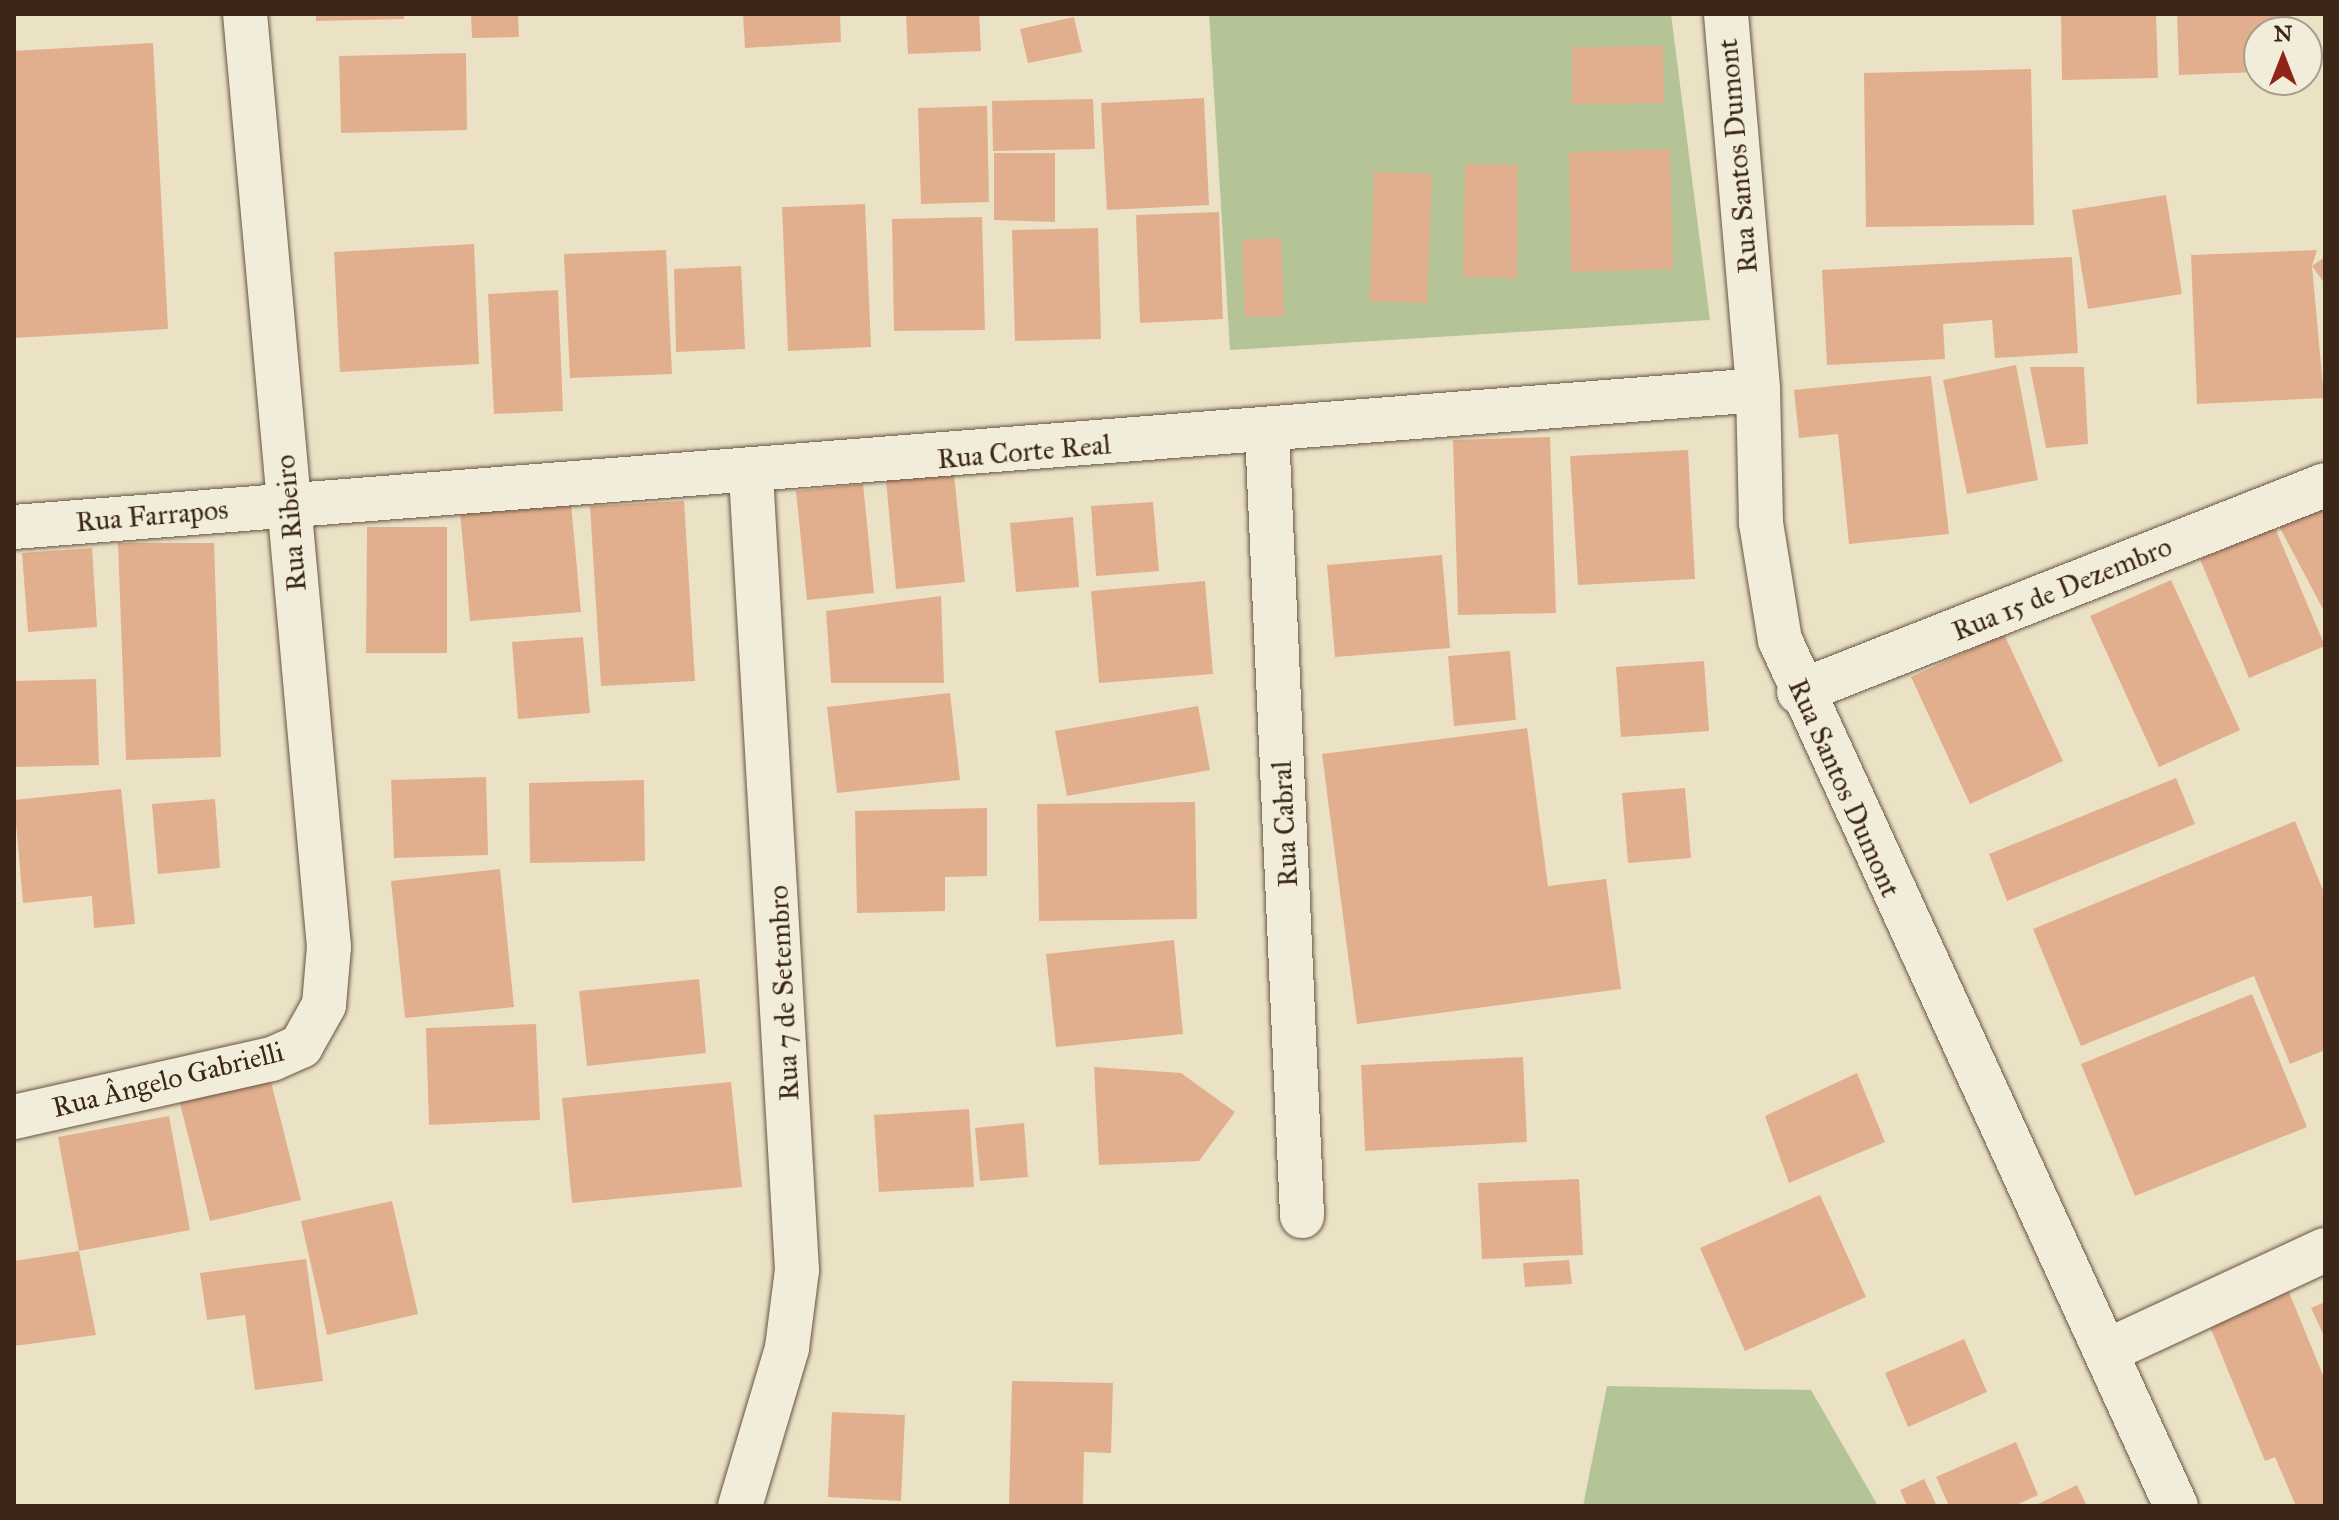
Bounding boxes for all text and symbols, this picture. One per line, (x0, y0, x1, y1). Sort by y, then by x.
north arrow (2243, 16, 2323, 96)
text: N (2274, 20, 2292, 47)
street label: Rua Santos Dumont (1711, 37, 1765, 275)
street label: Rua Corte Real (936, 428, 1112, 476)
street label: Rua Ribeiro (268, 453, 314, 593)
street label: Rua Farrapos (74, 493, 230, 539)
street label: Rua 15 de Dezembro (1947, 530, 2177, 648)
street label: Rua Santos Dumont (1781, 674, 1907, 902)
street label: Rua Cabral (1265, 760, 1305, 888)
street label: Rua 7 de Setembro (762, 884, 806, 1102)
street label: Rua Ângelo Gabrielli (49, 1035, 287, 1125)

